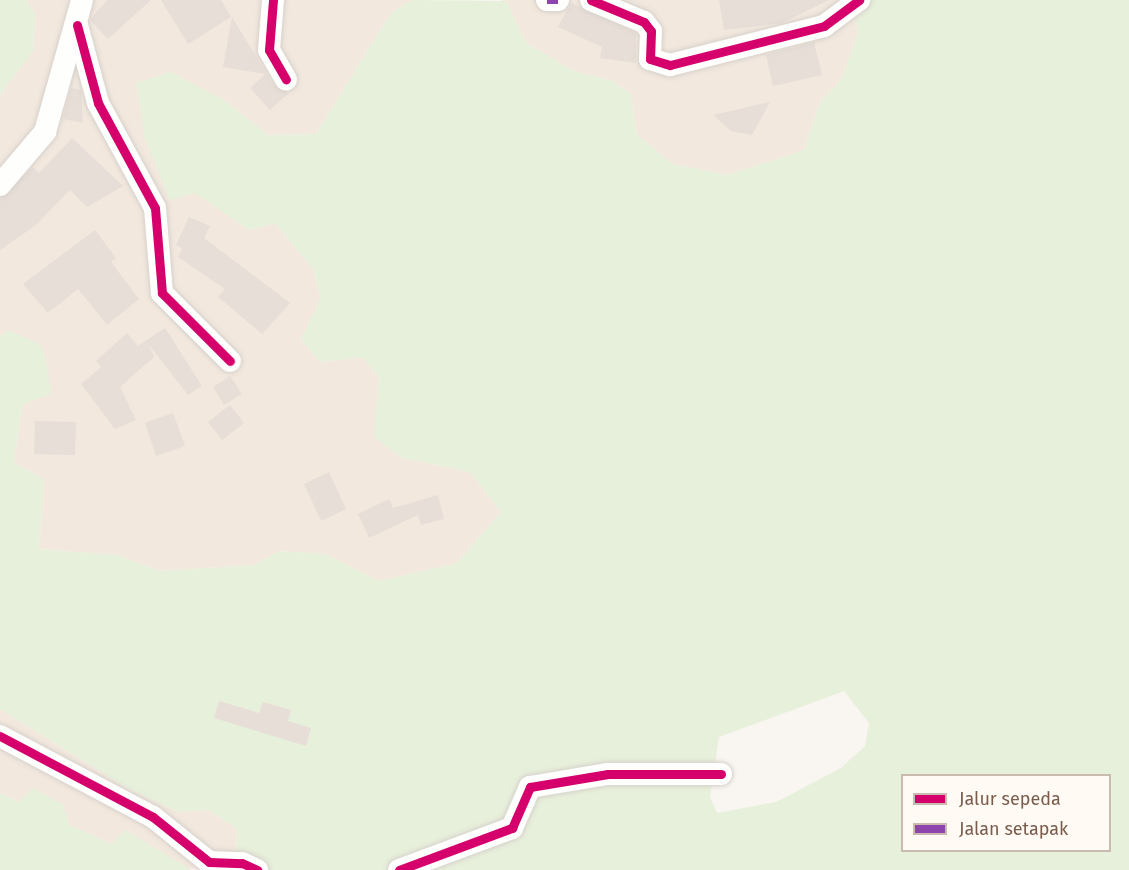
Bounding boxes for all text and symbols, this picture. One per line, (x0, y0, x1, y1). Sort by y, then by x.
legend (901, 774, 1111, 852)
text: Jalur sepeda (959, 788, 1061, 810)
text: Jalan setapak (959, 818, 1068, 840)

